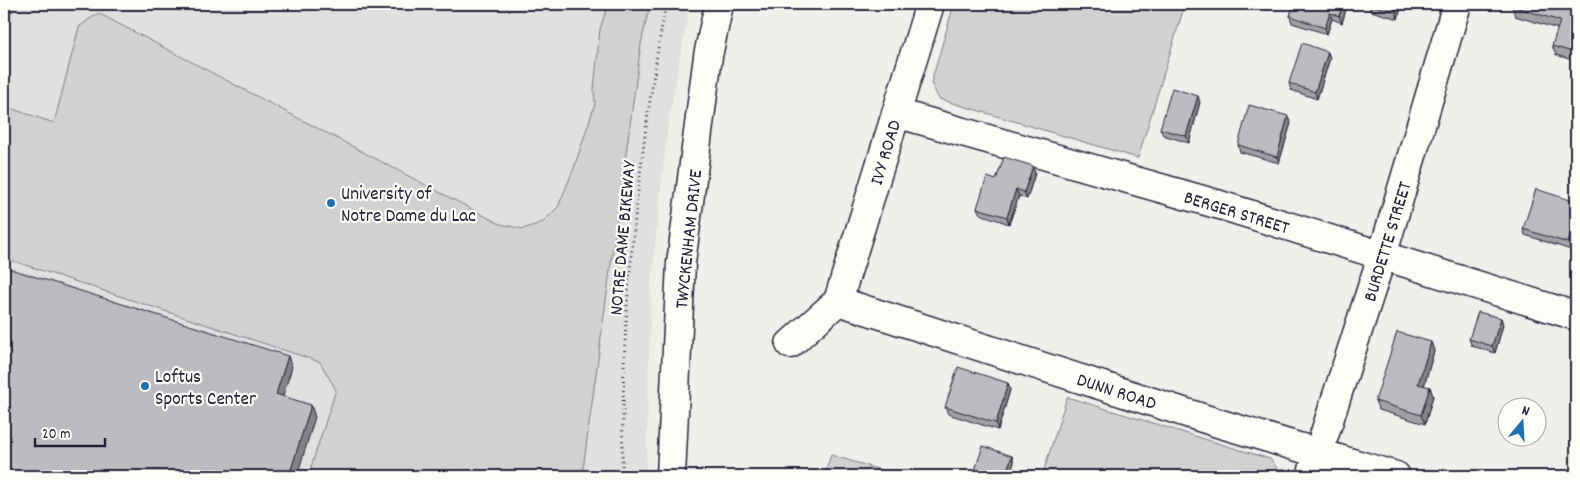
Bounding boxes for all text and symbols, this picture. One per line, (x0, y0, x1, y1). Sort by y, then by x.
street label: IVY ROAD (865, 117, 910, 189)
street label: NOTRE DAME BIKEWAY (604, 159, 645, 317)
street label: TWYCKENHAM DRIVE (670, 168, 711, 310)
street label: BURDETTE STREET (1358, 178, 1421, 305)
place label: University of Notre Dame du Lac (341, 182, 476, 231)
street label: BERGER STREET (1180, 186, 1292, 243)
marker: University of Notre Dame du Lac (325, 197, 337, 209)
place label: Loftus Sports Center (155, 365, 256, 414)
street label: DUNN ROAD (1073, 368, 1159, 419)
marker: Loftus Sports Center (139, 380, 151, 392)
north arrow (1498, 398, 1548, 448)
text: N (1519, 401, 1532, 422)
scale bar (35, 415, 105, 447)
text: 20 m (42, 424, 70, 446)

